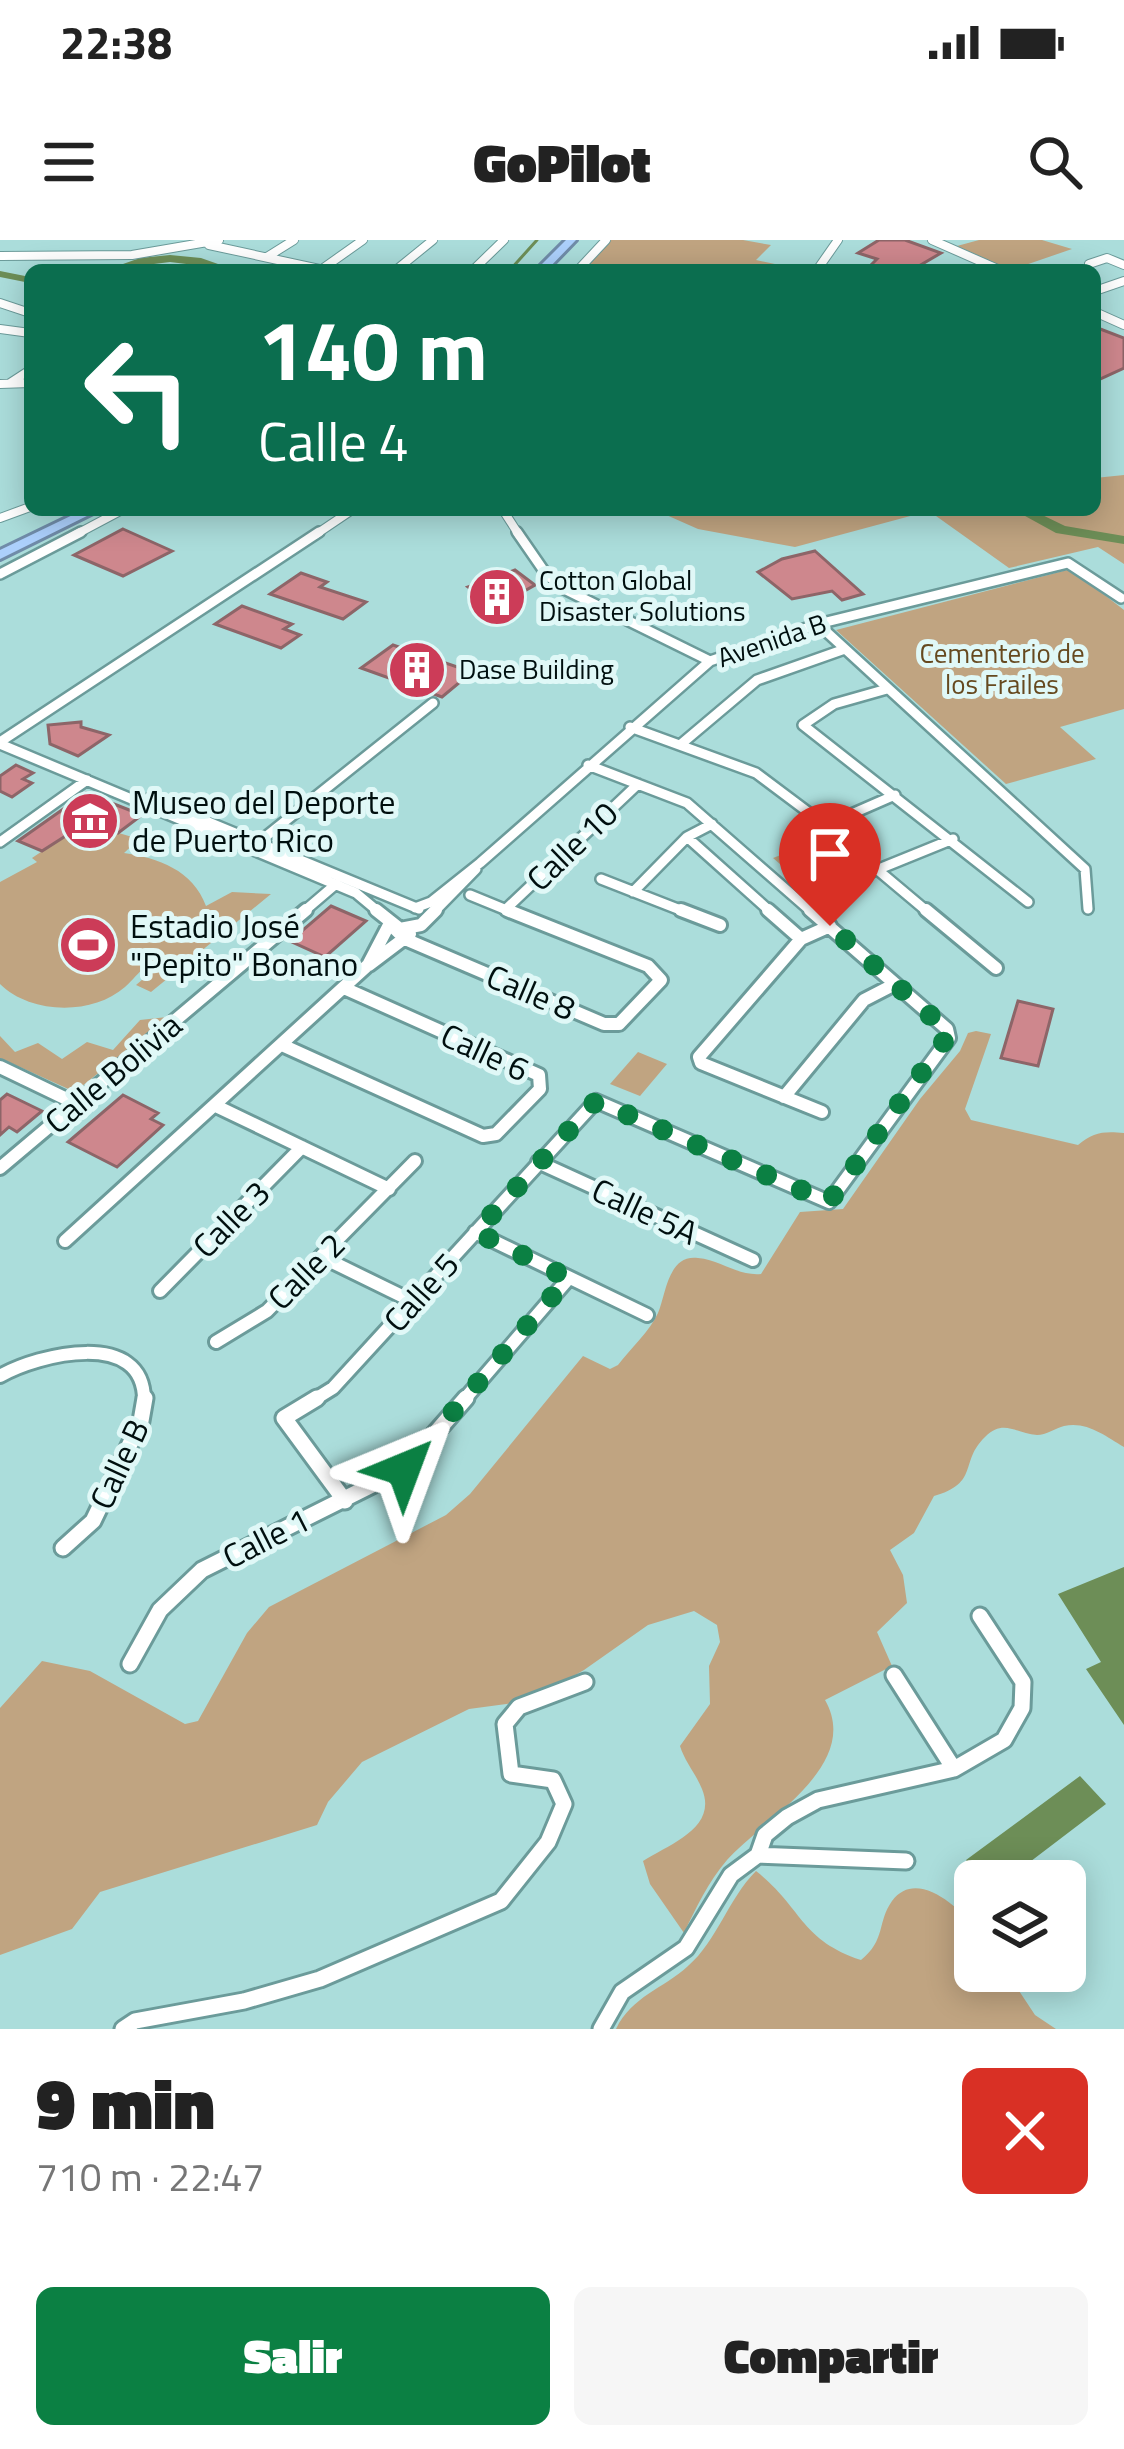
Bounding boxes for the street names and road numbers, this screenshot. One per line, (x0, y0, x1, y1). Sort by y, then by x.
street label: Avenida B (712, 602, 832, 677)
street label: Calle 10 (515, 790, 629, 902)
street label: Calle 8 (479, 951, 583, 1033)
street label: Calle Bolivia (33, 1001, 193, 1145)
street label: Calle 6 (433, 1010, 537, 1094)
street label: Calle 5A (584, 1165, 706, 1257)
street label: Calle 3 (181, 1169, 281, 1269)
street label: Calle 2 (256, 1221, 356, 1321)
street label: Calle 5 (372, 1241, 470, 1343)
street label: Calle B (76, 1411, 162, 1517)
street label: Calle 1 (214, 1495, 318, 1581)

